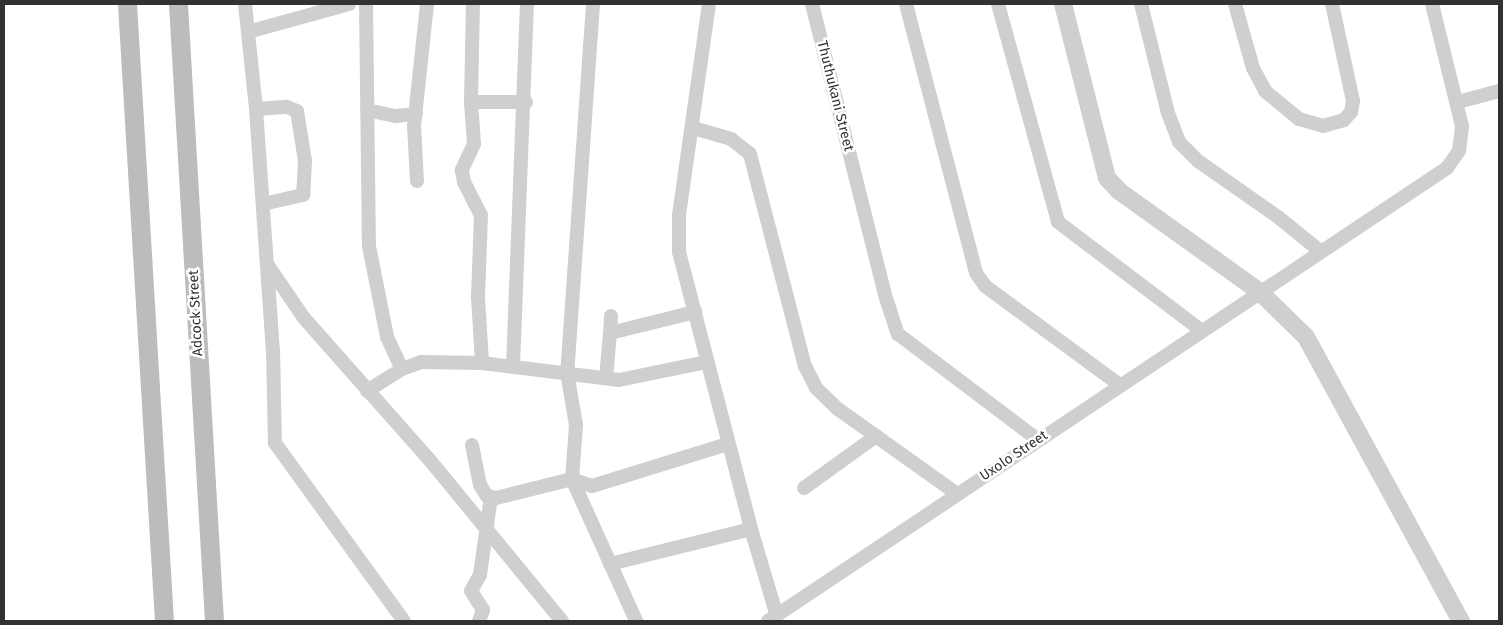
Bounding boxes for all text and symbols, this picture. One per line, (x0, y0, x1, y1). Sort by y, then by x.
street label: Thuthukani Street (813, 39, 857, 153)
street label: Adcock Street (185, 269, 207, 357)
street label: Uxolo Street (977, 427, 1051, 485)

